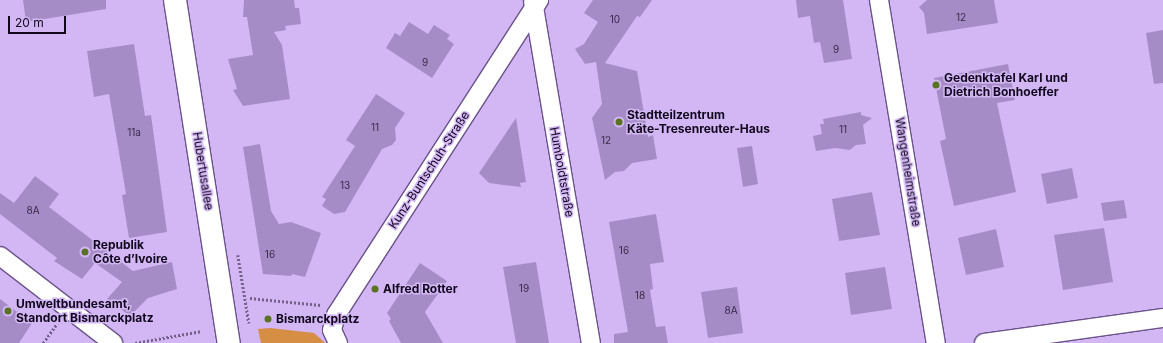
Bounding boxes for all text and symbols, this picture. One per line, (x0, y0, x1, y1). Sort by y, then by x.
scale bar (10, 8, 68, 34)
house number: 12 (956, 12, 966, 24)
house number: 10 (610, 14, 620, 26)
text: 20 m (15, 15, 44, 30)
house number: 9 (833, 44, 839, 56)
house number: 9 (422, 57, 428, 69)
place label: Gedenktafel Karl und Dietrich Bonhoeffer (944, 71, 1068, 99)
marker: Gedenktafel Karl und Dietrich Bonhoeffer (931, 80, 941, 90)
place label: Stadtteilzentrum Käte-Tresenreuter-Haus (627, 108, 770, 136)
street label: Kunz-Buntschuh-Straße (386, 109, 472, 231)
marker: Stadtteilzentrum Käte-Tresenreuter-Haus (614, 117, 624, 127)
street label: Wangenheimstraße (892, 117, 924, 227)
house number: 11 (371, 122, 379, 134)
house number: 11 (839, 124, 847, 136)
street label: Humboldtstraße (547, 126, 577, 218)
house number: 11a (127, 127, 141, 139)
street label: Hubertusallee (190, 131, 216, 211)
house number: 12 (601, 135, 611, 147)
house number: 13 (340, 180, 350, 192)
house number: 8A (26, 205, 40, 217)
place label: Republik Côte d’Ivoire (93, 238, 168, 266)
house number: 16 (619, 245, 629, 257)
marker: Republik Côte d’Ivoire (80, 247, 90, 257)
house number: 16 (265, 249, 275, 261)
place label: Alfred Rotter (383, 282, 458, 296)
house number: 19 (519, 283, 529, 295)
marker: Alfred Rotter (370, 284, 380, 294)
house number: 18 (635, 290, 645, 302)
place label: Umweltbundesamt, Standort Bismarckplatz (16, 297, 154, 325)
house number: 8A (724, 305, 738, 317)
marker: Umweltbundesamt, Standort Bismarckplatz (3, 306, 13, 316)
place label: Bismarckplatz (276, 312, 359, 326)
marker: Bismarckplatz (263, 314, 273, 324)

